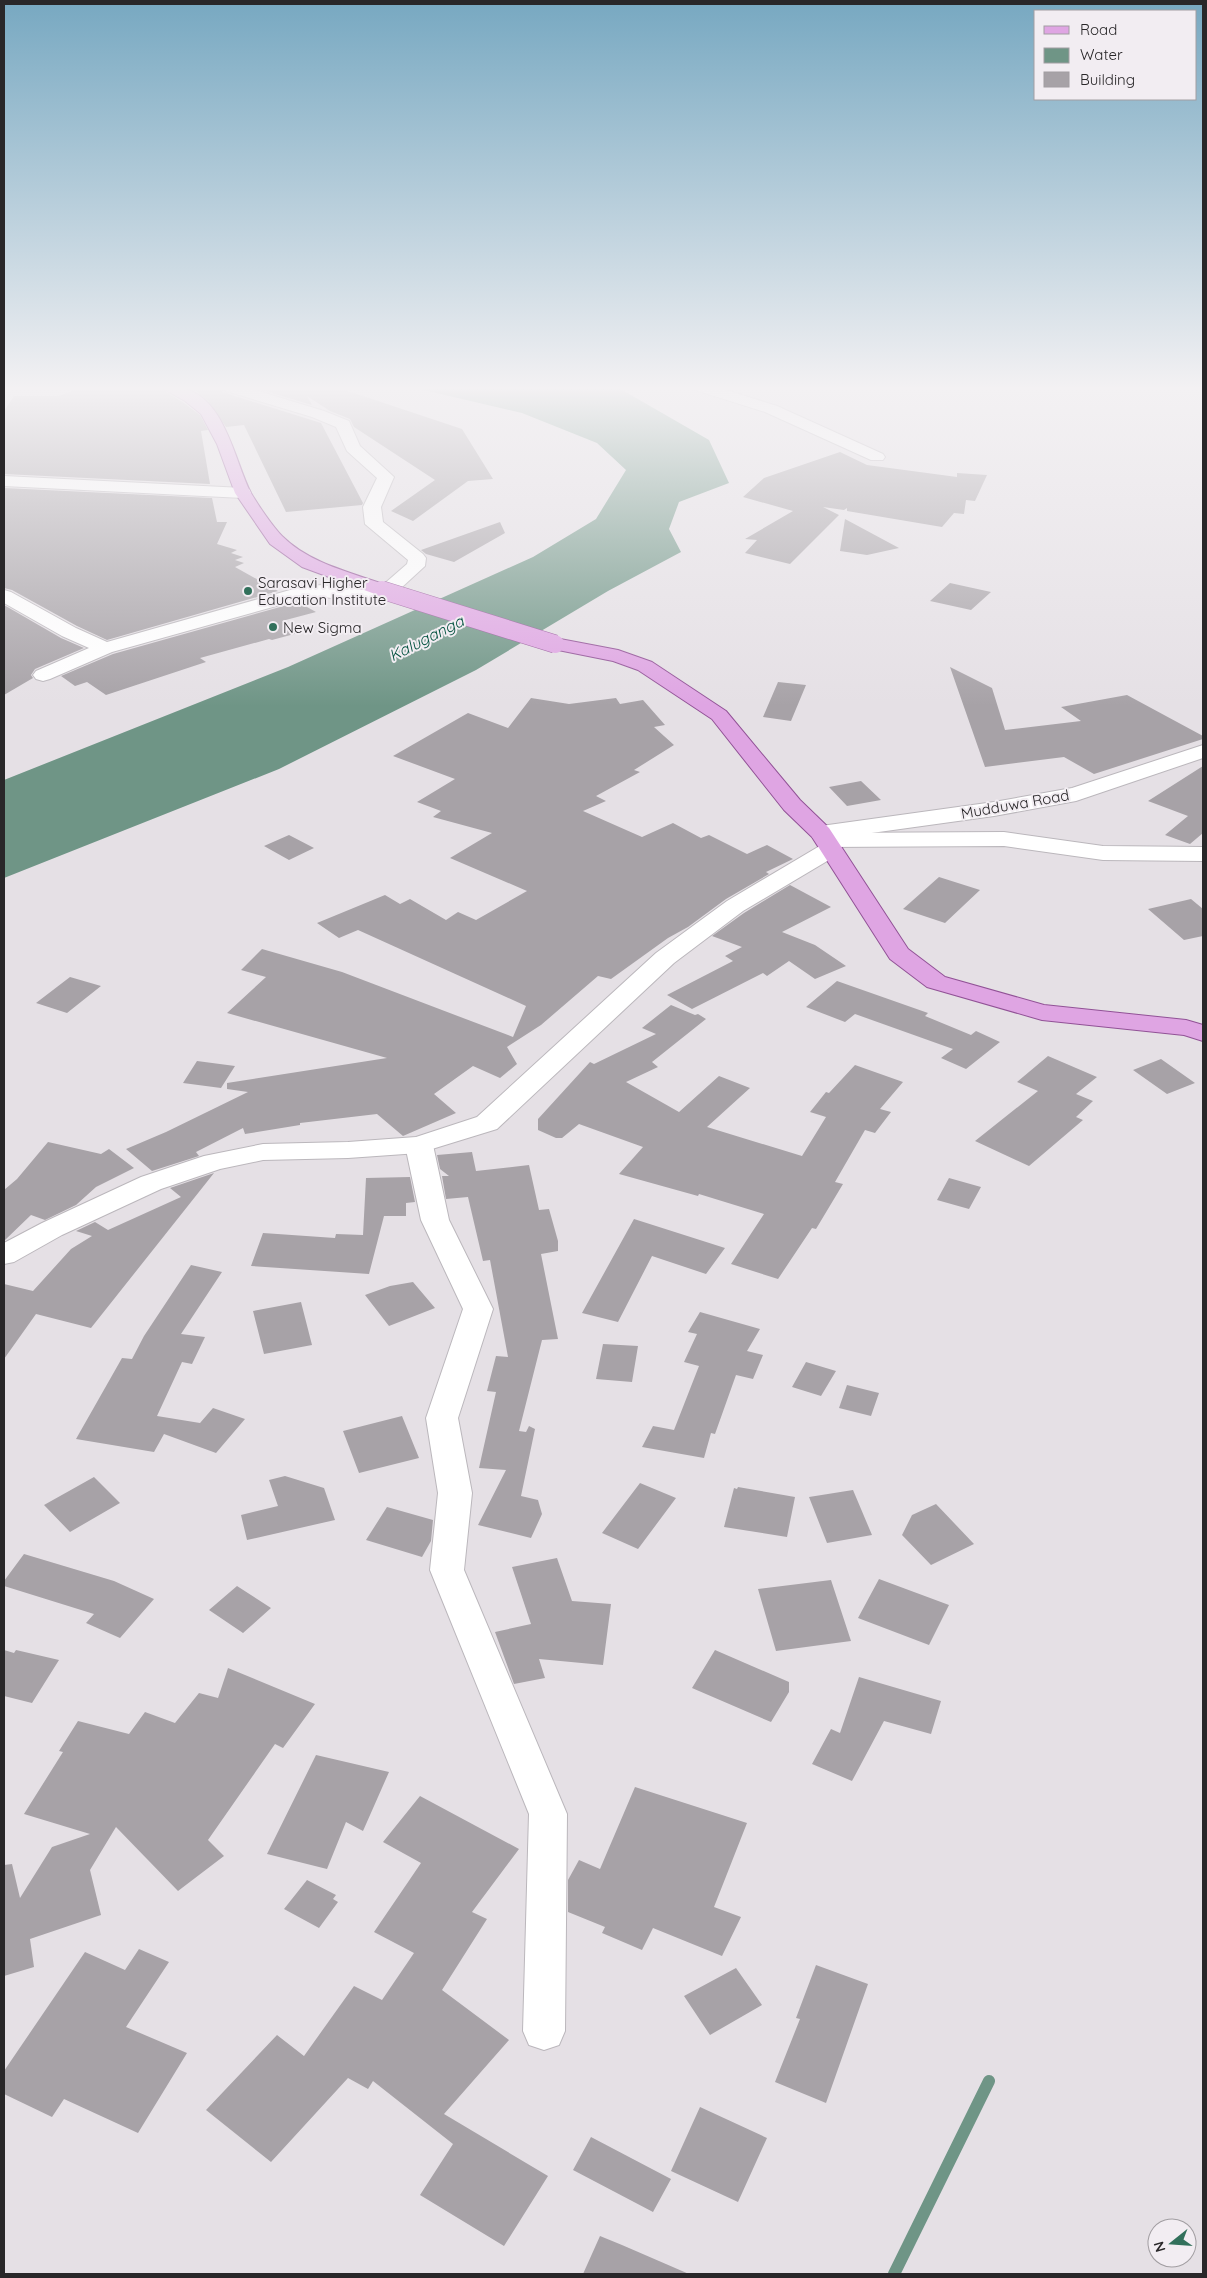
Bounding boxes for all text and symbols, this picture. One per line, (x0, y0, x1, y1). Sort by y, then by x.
legend (1034, 10, 1197, 100)
text: Road (1080, 20, 1117, 39)
text: Water (1080, 45, 1123, 64)
text: Building (1080, 70, 1135, 89)
place label: Sarasavi Higher Education Institute (258, 573, 386, 609)
marker: Sarasavi Higher Education Institute (242, 585, 254, 597)
water label: Kaluganga (385, 610, 468, 665)
place label: New Sigma (283, 618, 362, 637)
marker: New Sigma (267, 621, 279, 633)
street label: Mudduwa Road (959, 785, 1071, 823)
north arrow (1147, 2218, 1197, 2268)
text: N (1149, 2239, 1170, 2254)

